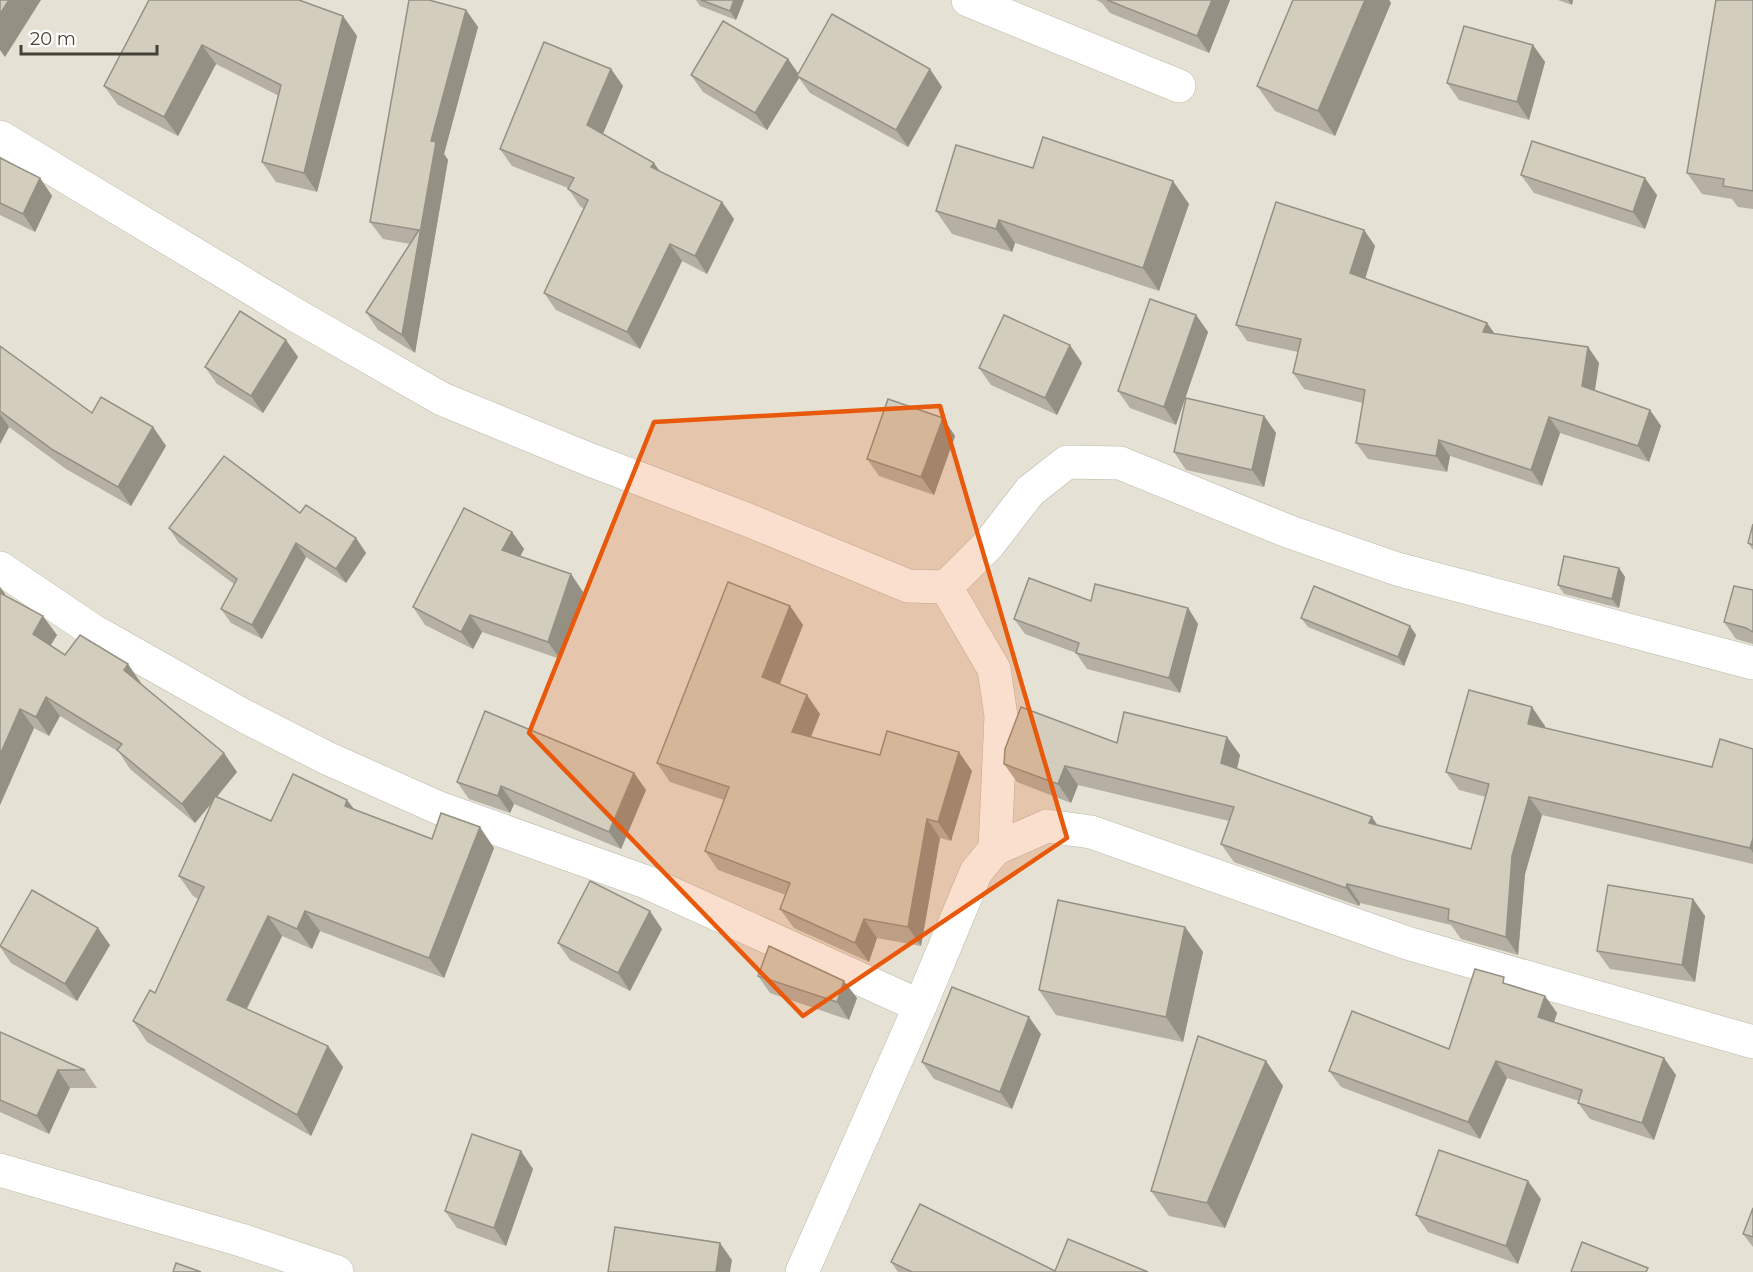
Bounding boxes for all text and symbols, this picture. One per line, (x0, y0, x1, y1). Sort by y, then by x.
scale bar (21, 18, 158, 56)
text: 20 m (30, 28, 76, 50)

